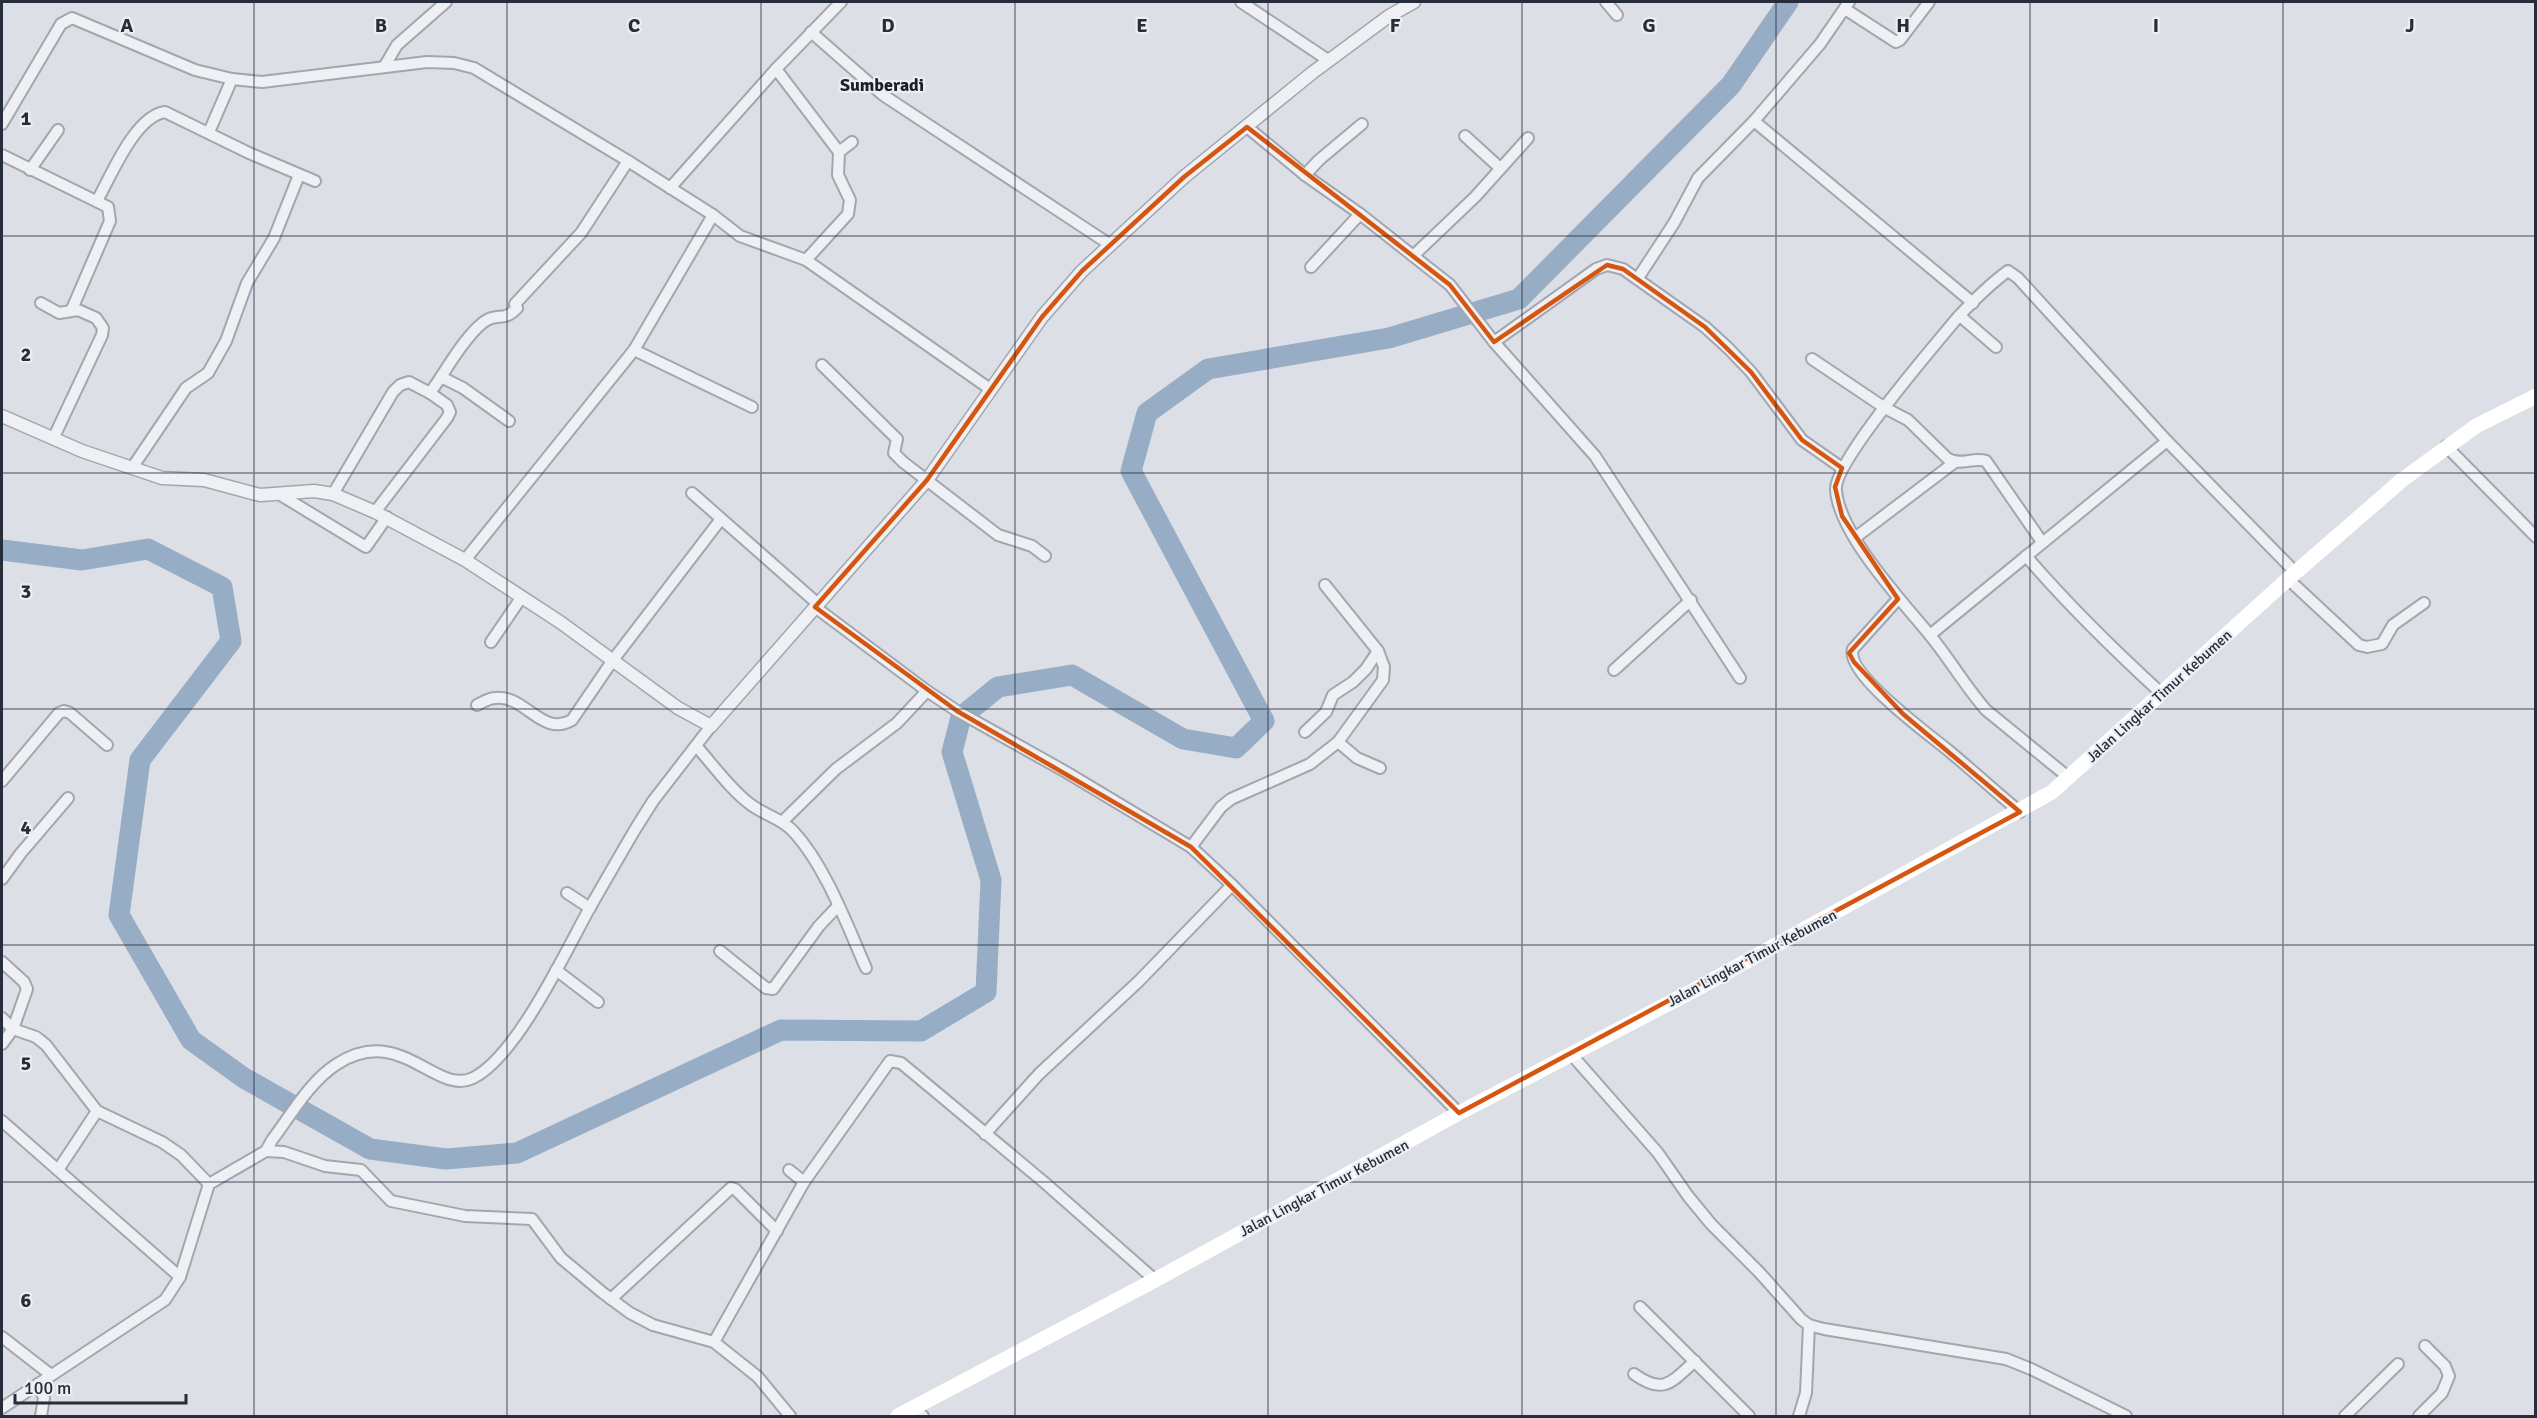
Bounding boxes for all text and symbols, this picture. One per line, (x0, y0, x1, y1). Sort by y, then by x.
text: A (121, 13, 134, 38)
text: B (375, 13, 387, 38)
text: C (628, 13, 640, 38)
text: D (881, 13, 895, 38)
text: E (1136, 13, 1148, 38)
text: F (1390, 13, 1401, 38)
text: G (1642, 13, 1656, 38)
text: H (1896, 13, 1910, 38)
text: I (2153, 13, 2159, 38)
text: J (2405, 13, 2415, 38)
district label: Sumberadi (840, 74, 924, 96)
text: 1 (21, 106, 32, 131)
text: 2 (21, 342, 31, 367)
text: 3 (21, 579, 31, 604)
street label: Jalan Lingkar Timur Kebumen (2083, 626, 2235, 766)
text: 4 (21, 815, 32, 840)
street label: Jalan Lingkar Timur Kebumen (1664, 906, 1840, 1010)
text: 5 (21, 1051, 31, 1076)
street label: Jalan Lingkar Timur Kebumen (1236, 1136, 1412, 1240)
text: 6 (21, 1288, 32, 1313)
scale bar (15, 1367, 186, 1405)
text: 100 m (24, 1377, 71, 1399)

